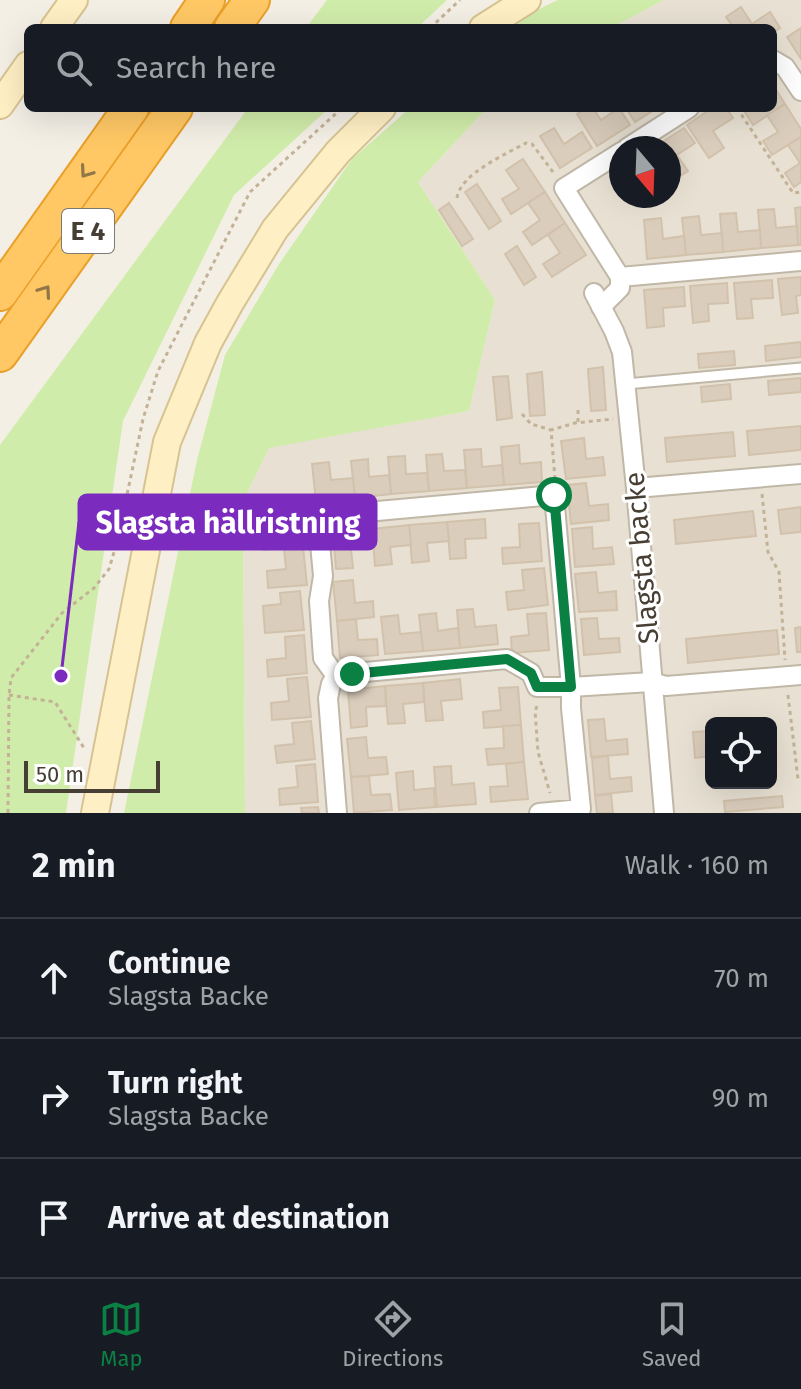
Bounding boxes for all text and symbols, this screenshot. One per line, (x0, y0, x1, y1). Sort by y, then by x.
search box (24, 24, 777, 112)
icon: search (52, 46, 96, 90)
text: Search here (116, 50, 276, 86)
north arrow (609, 136, 681, 208)
one-way arrow (81, 163, 96, 177)
road number: E 4 (62, 209, 114, 253)
one-way arrow (35, 285, 50, 299)
street label: Slagsta backe (618, 471, 665, 645)
route start (536, 477, 572, 513)
callout: Slagsta hällristning (79, 495, 376, 549)
text: Slagsta hällristning (95, 505, 361, 541)
route end (334, 656, 370, 692)
map controls (705, 717, 777, 789)
button: locate (705, 717, 777, 789)
scale bar (24, 757, 160, 793)
text: 50 m (36, 761, 84, 788)
text: 2 min (32, 845, 116, 886)
text: Walk · 160 m (625, 850, 769, 881)
text: Continue (108, 945, 231, 981)
icon: ahead (32, 956, 76, 1000)
text: 70 m (714, 963, 769, 994)
text: Slagsta Backe (108, 981, 269, 1012)
text: Turn right (108, 1065, 243, 1101)
icon: right (32, 1076, 76, 1120)
text: 90 m (712, 1083, 769, 1114)
text: Slagsta Backe (108, 1101, 269, 1132)
icon: arrive (32, 1196, 76, 1240)
text: Arrive at destination (108, 1200, 390, 1236)
tab: Map (99, 1297, 143, 1372)
tab: Directions (342, 1297, 443, 1372)
tab: Saved (642, 1297, 702, 1372)

